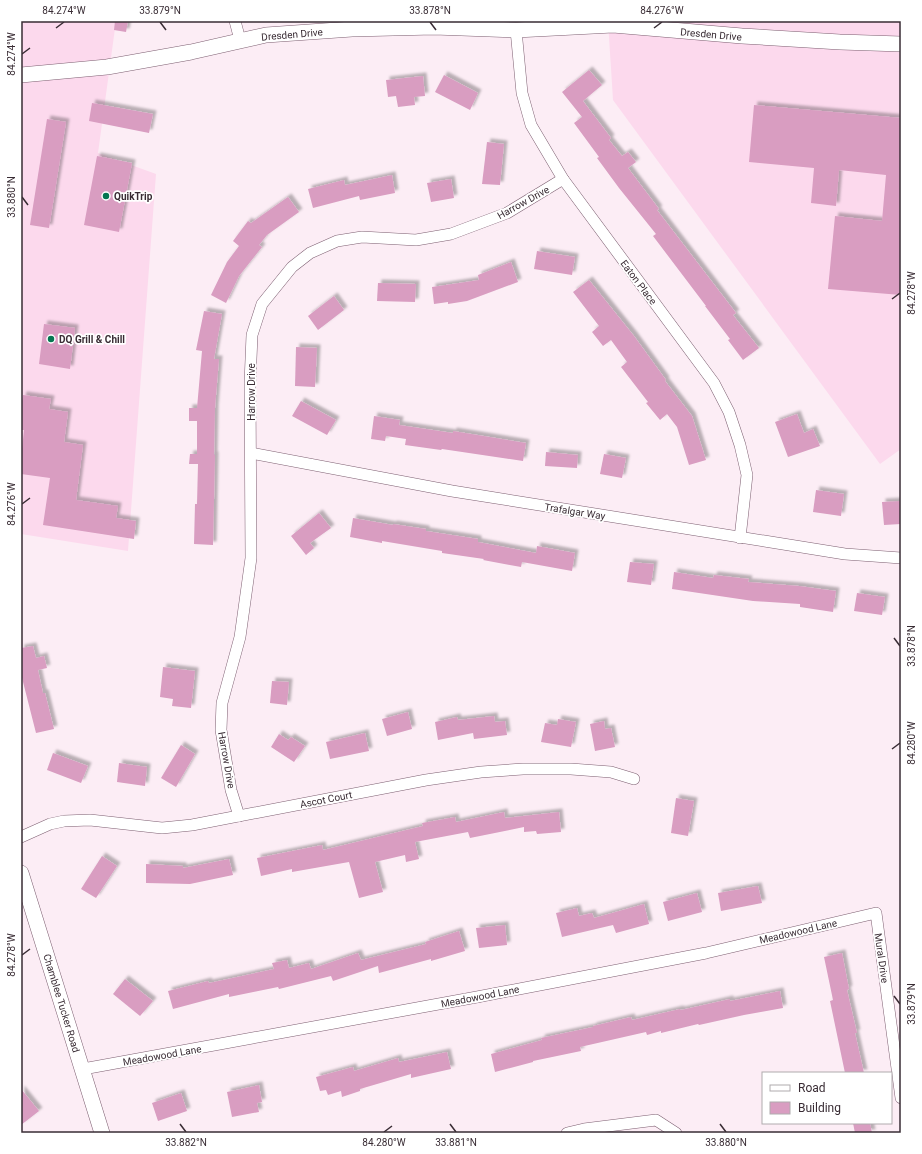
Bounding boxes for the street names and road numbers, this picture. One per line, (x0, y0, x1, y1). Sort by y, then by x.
street label: Dresden Drive (261, 26, 323, 43)
street label: Dresden Drive (680, 26, 742, 43)
street label: Harrow Drive (495, 184, 551, 221)
street label: Eaton Place (618, 258, 659, 307)
street label: Harrow Drive (246, 363, 257, 421)
street label: Trafalgar Way (544, 501, 606, 522)
street label: Harrow Drive (216, 731, 237, 789)
street label: Ascot Court (299, 789, 353, 810)
street label: Meadowood Lane (758, 917, 838, 946)
street label: Mural Drive (873, 932, 890, 984)
street label: Chamblee Tucker Road (41, 953, 82, 1054)
street label: Meadowood Lane (440, 984, 520, 1009)
street label: Meadowood Lane (122, 1043, 202, 1068)

